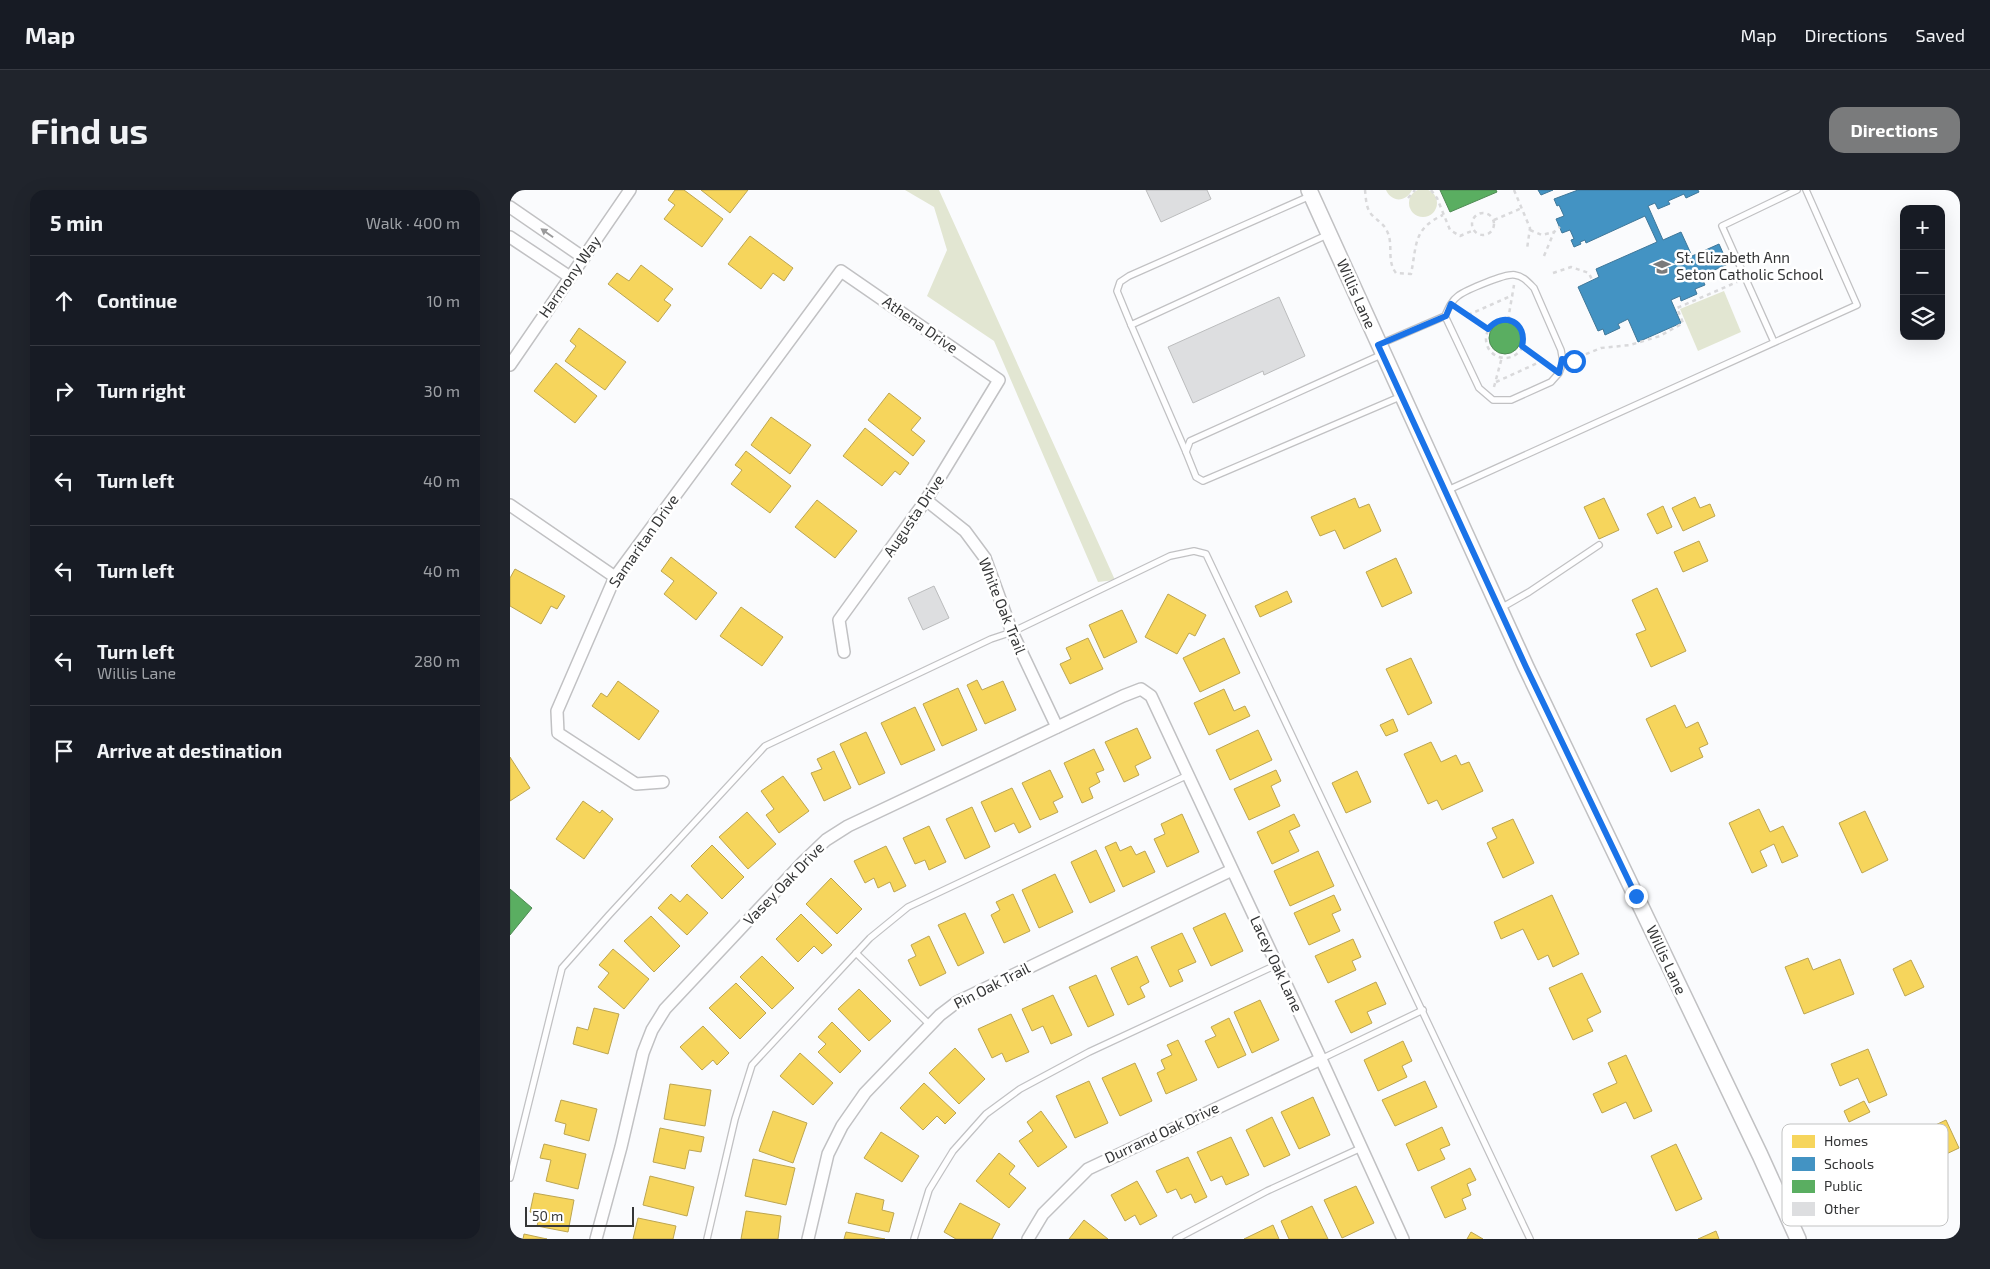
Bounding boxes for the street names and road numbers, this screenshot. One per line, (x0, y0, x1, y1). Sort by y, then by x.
street label: Harmony Way (534, 232, 604, 321)
street label: Willis Lane (1334, 256, 1380, 331)
street label: Athena Drive (880, 292, 962, 357)
street label: Augusta Drive (879, 471, 947, 560)
street label: Samaritan Drive (604, 490, 682, 590)
street label: White Oak Trail (975, 555, 1031, 657)
street label: Vasey Oak Drive (739, 838, 827, 928)
street label: Lacey Oak Lane (1247, 913, 1307, 1014)
street label: Willis Lane (1643, 922, 1691, 997)
street label: Pin Oak Trail (950, 958, 1033, 1012)
street label: Durrand Oak Drive (1102, 1098, 1222, 1166)

